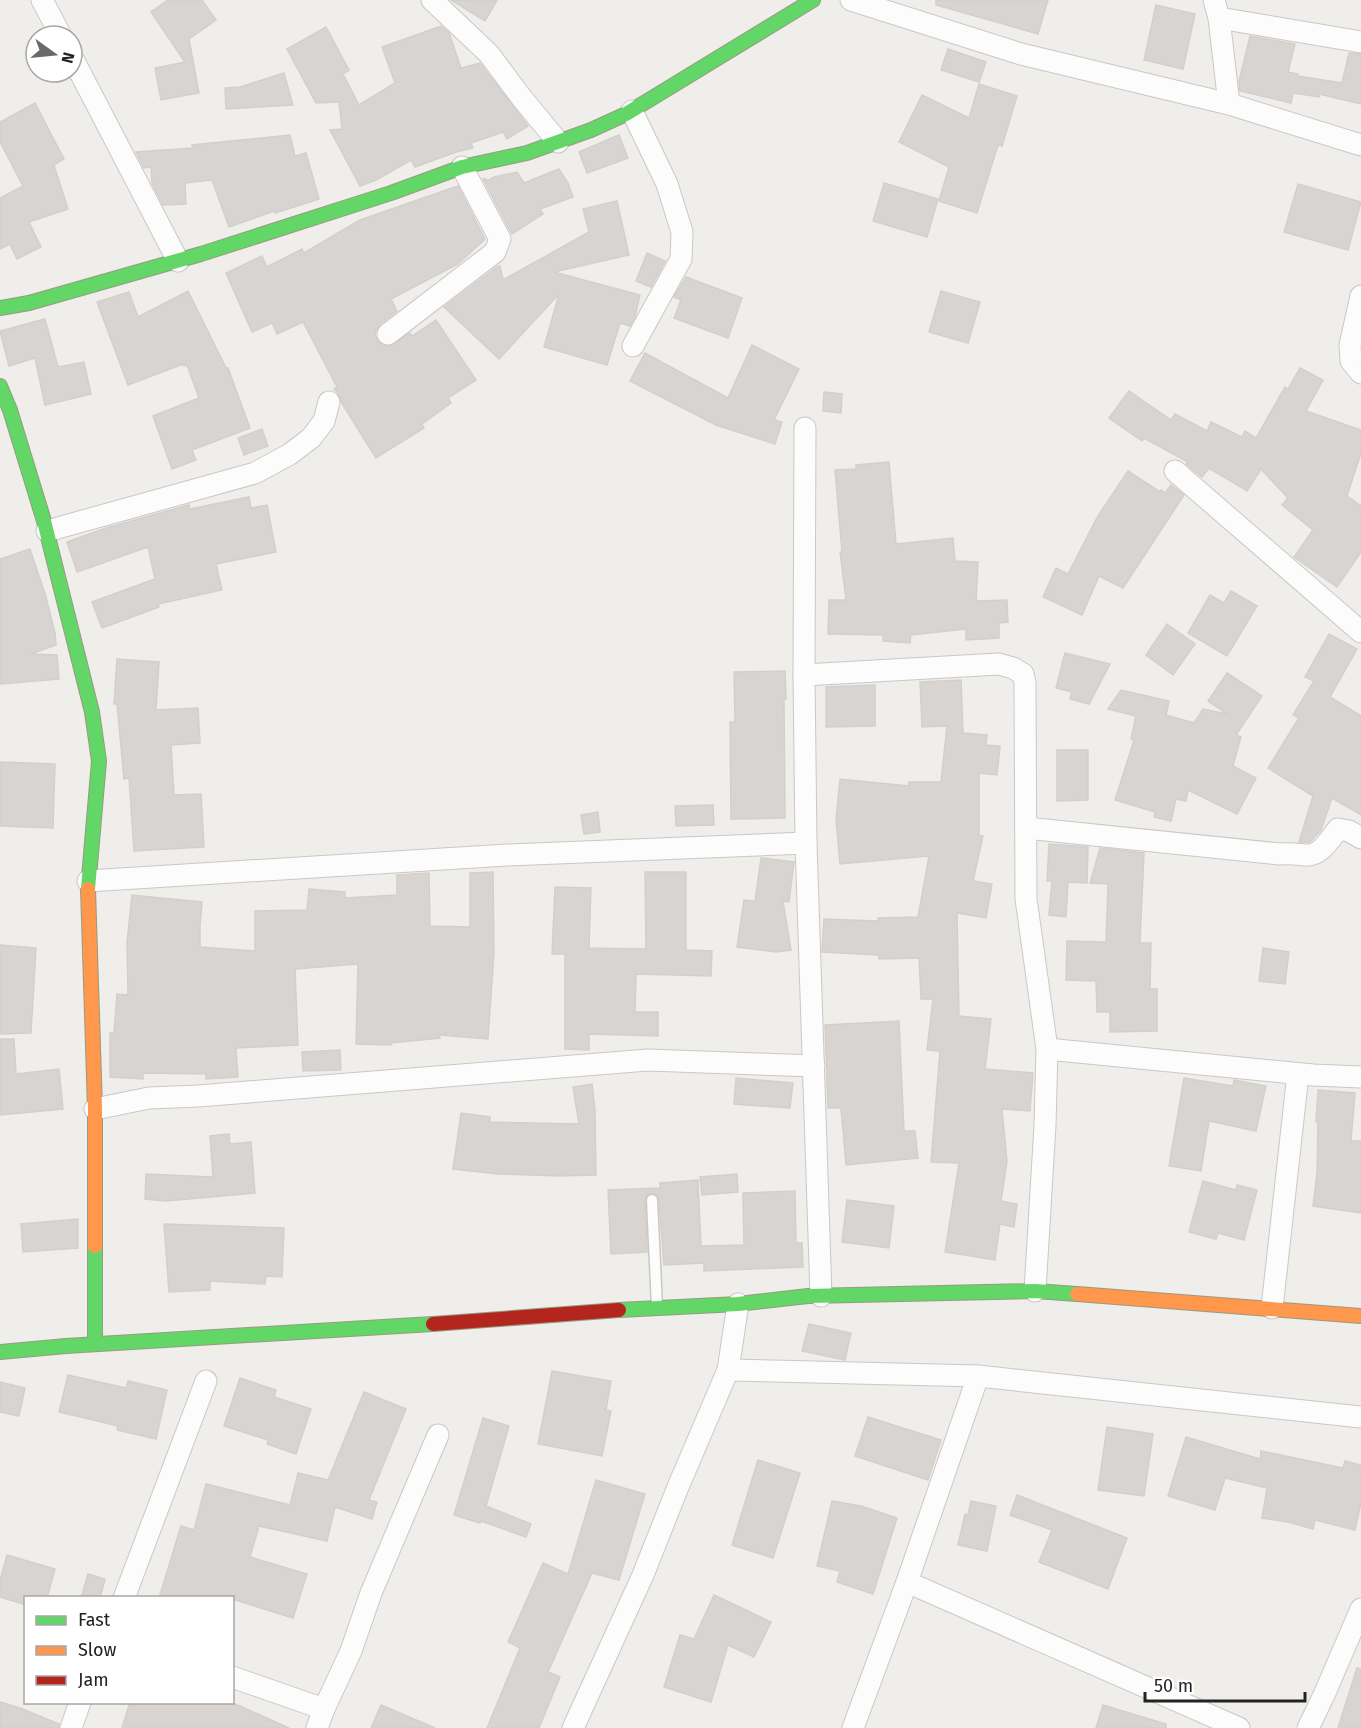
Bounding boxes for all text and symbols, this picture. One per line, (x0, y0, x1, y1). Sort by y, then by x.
north arrow (24, 24, 84, 84)
text: N (57, 50, 79, 65)
legend (24, 1596, 234, 1704)
text: Fast (78, 1609, 111, 1631)
text: Slow (78, 1639, 117, 1661)
scale bar (1145, 1665, 1306, 1703)
text: Jam (78, 1669, 109, 1691)
text: 50 m (1154, 1675, 1193, 1697)

